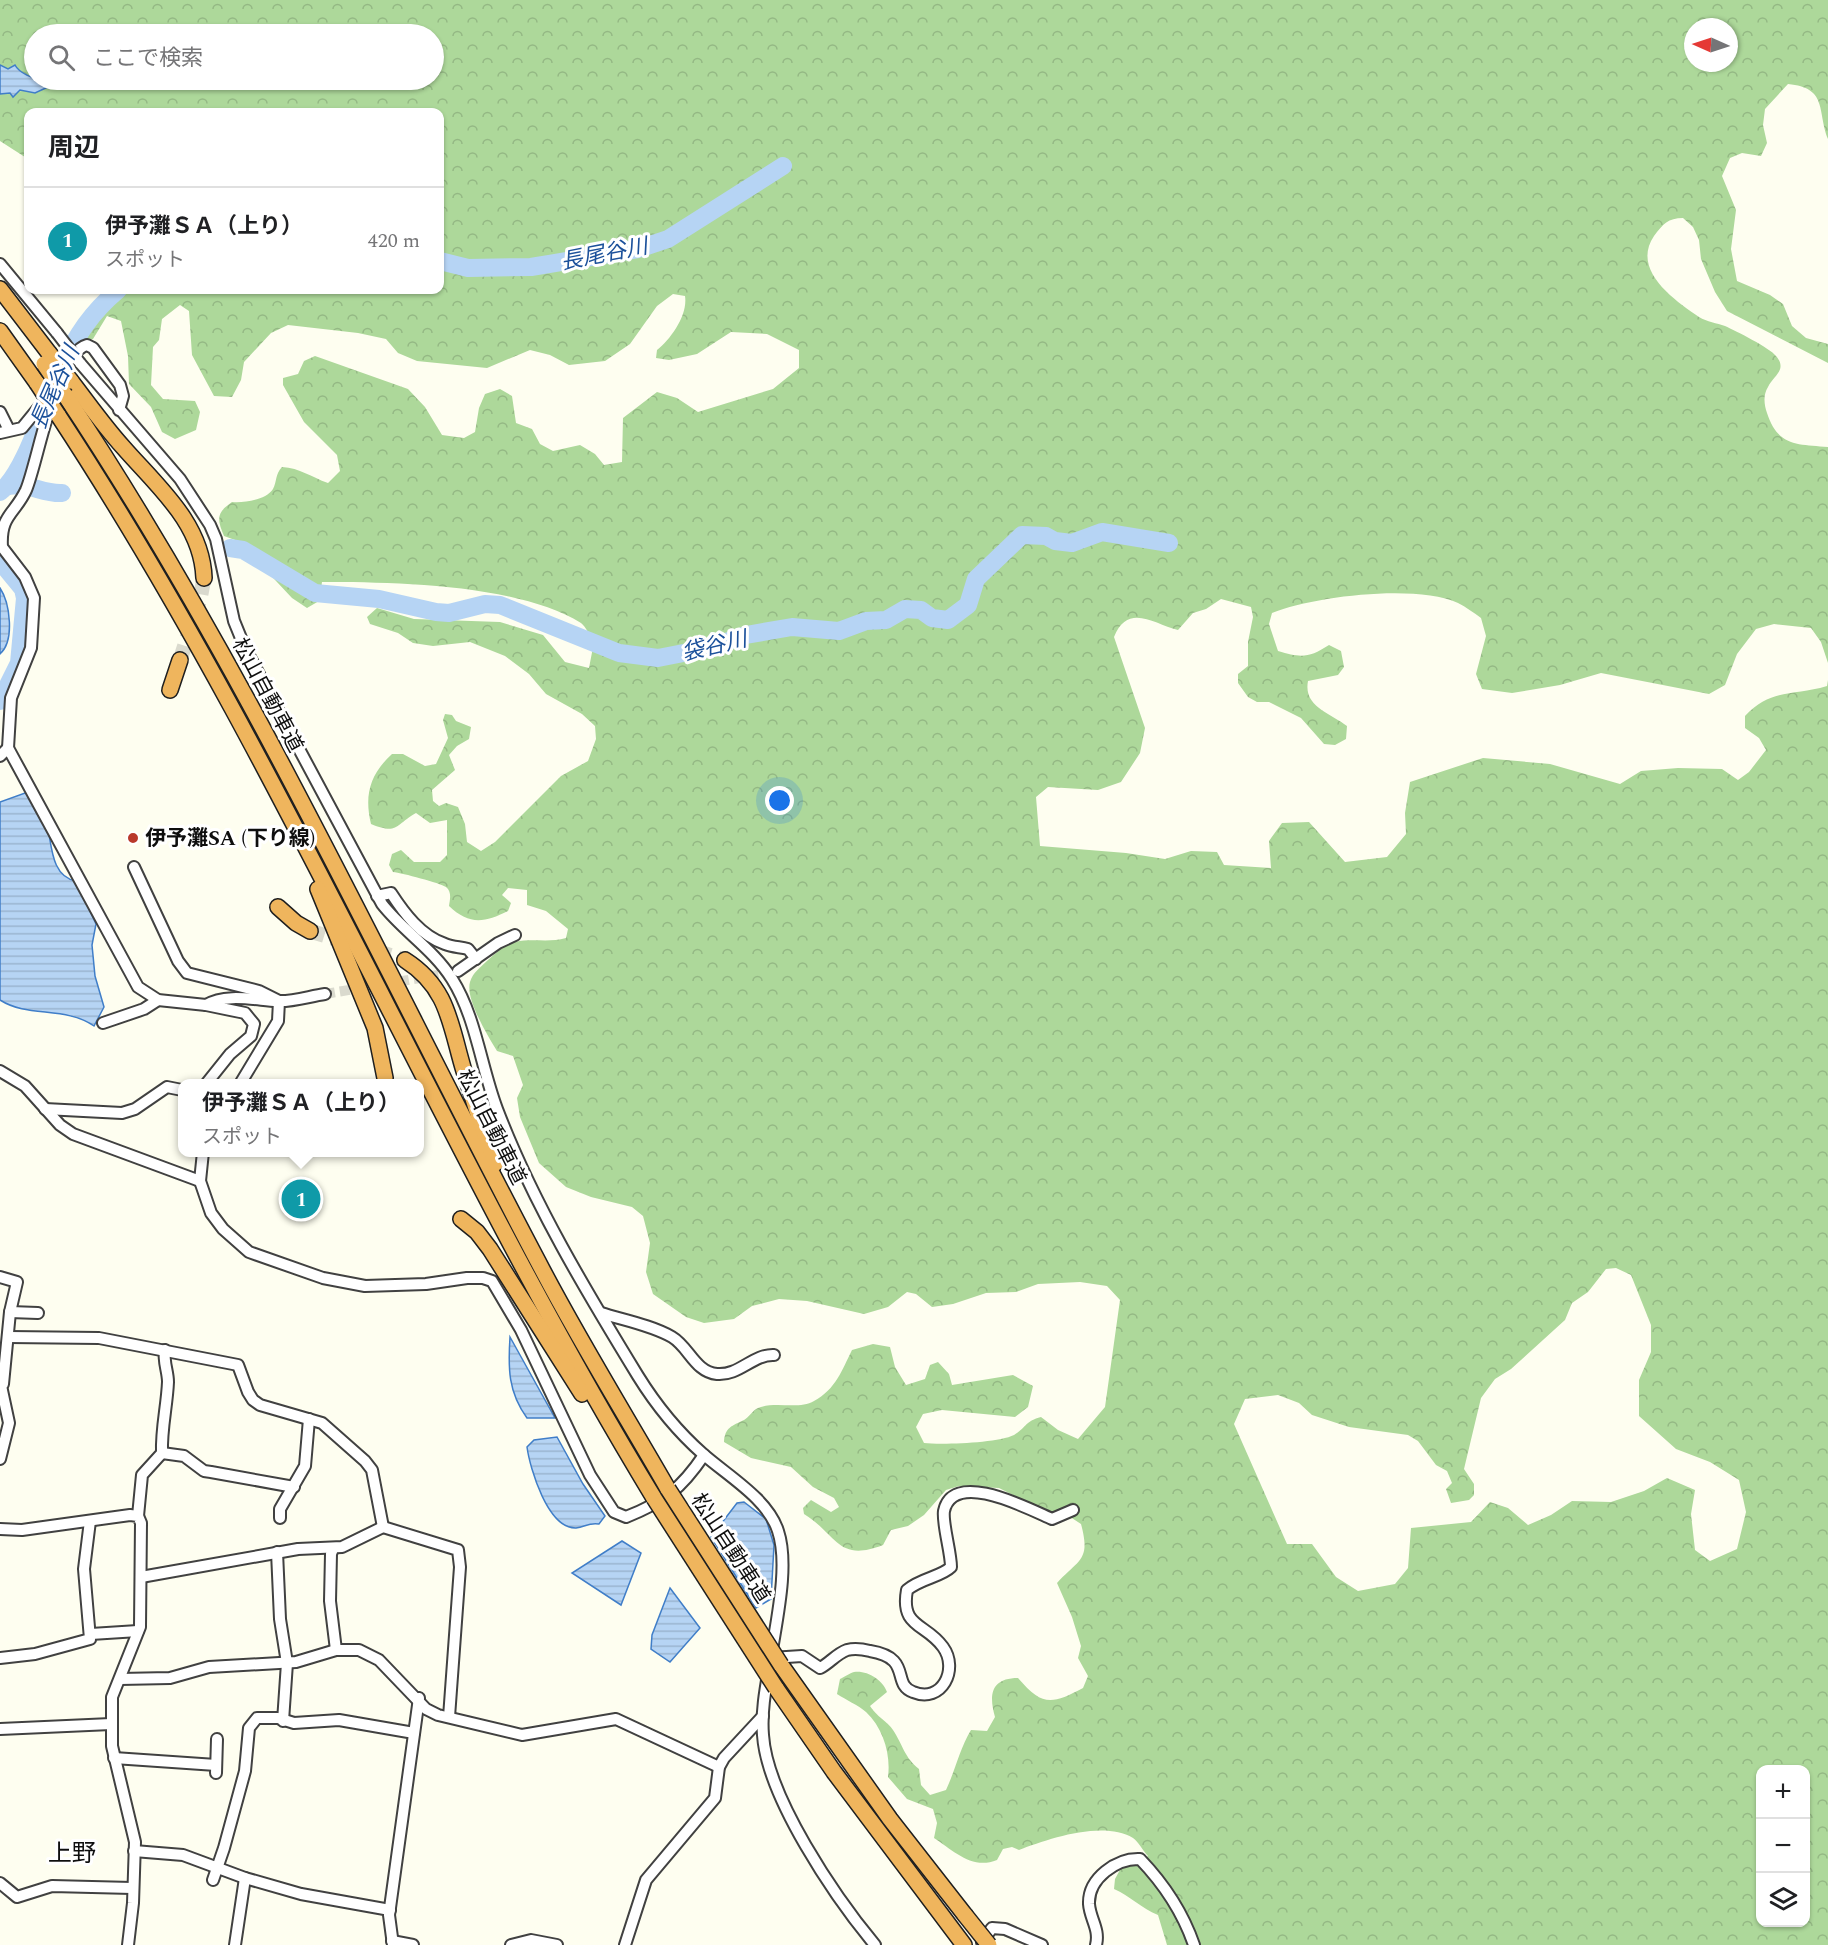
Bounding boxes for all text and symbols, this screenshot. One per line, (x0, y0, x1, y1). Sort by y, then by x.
north arrow (1684, 18, 1738, 72)
search box (24, 24, 444, 90)
icon: search (45, 41, 78, 74)
text: ここで検索 (93, 42, 203, 75)
text: 周辺 (48, 128, 100, 168)
text: 伊予灘ＳＡ（上り） (105, 210, 303, 243)
text: 1 (62, 226, 73, 256)
text: 420 m (368, 226, 420, 256)
water label: 長尾谷川 (558, 229, 653, 279)
text: スポット (105, 245, 185, 275)
water label: 長尾谷川 (22, 339, 89, 435)
water label: 袋谷川 (678, 623, 752, 670)
street label: 松山自動車道 (223, 632, 311, 759)
your location (765, 786, 794, 815)
place label: 伊予灘SA (下り線) (145, 823, 315, 855)
marker: 伊予灘SA (下り線) (126, 831, 140, 845)
street label: 松山自動車道 (448, 1064, 534, 1191)
popup (178, 1079, 424, 1157)
text: 伊予灘ＳＡ（上り） (202, 1087, 400, 1120)
text: スポット (202, 1122, 282, 1152)
pin: 1 (282, 1176, 320, 1222)
street label: 松山自動車道 (682, 1487, 778, 1610)
map controls (1756, 1765, 1810, 1927)
button: + (1756, 1765, 1810, 1819)
button: − (1756, 1819, 1810, 1873)
district label: 上野 (48, 1836, 96, 1872)
button: layers (1756, 1873, 1810, 1927)

